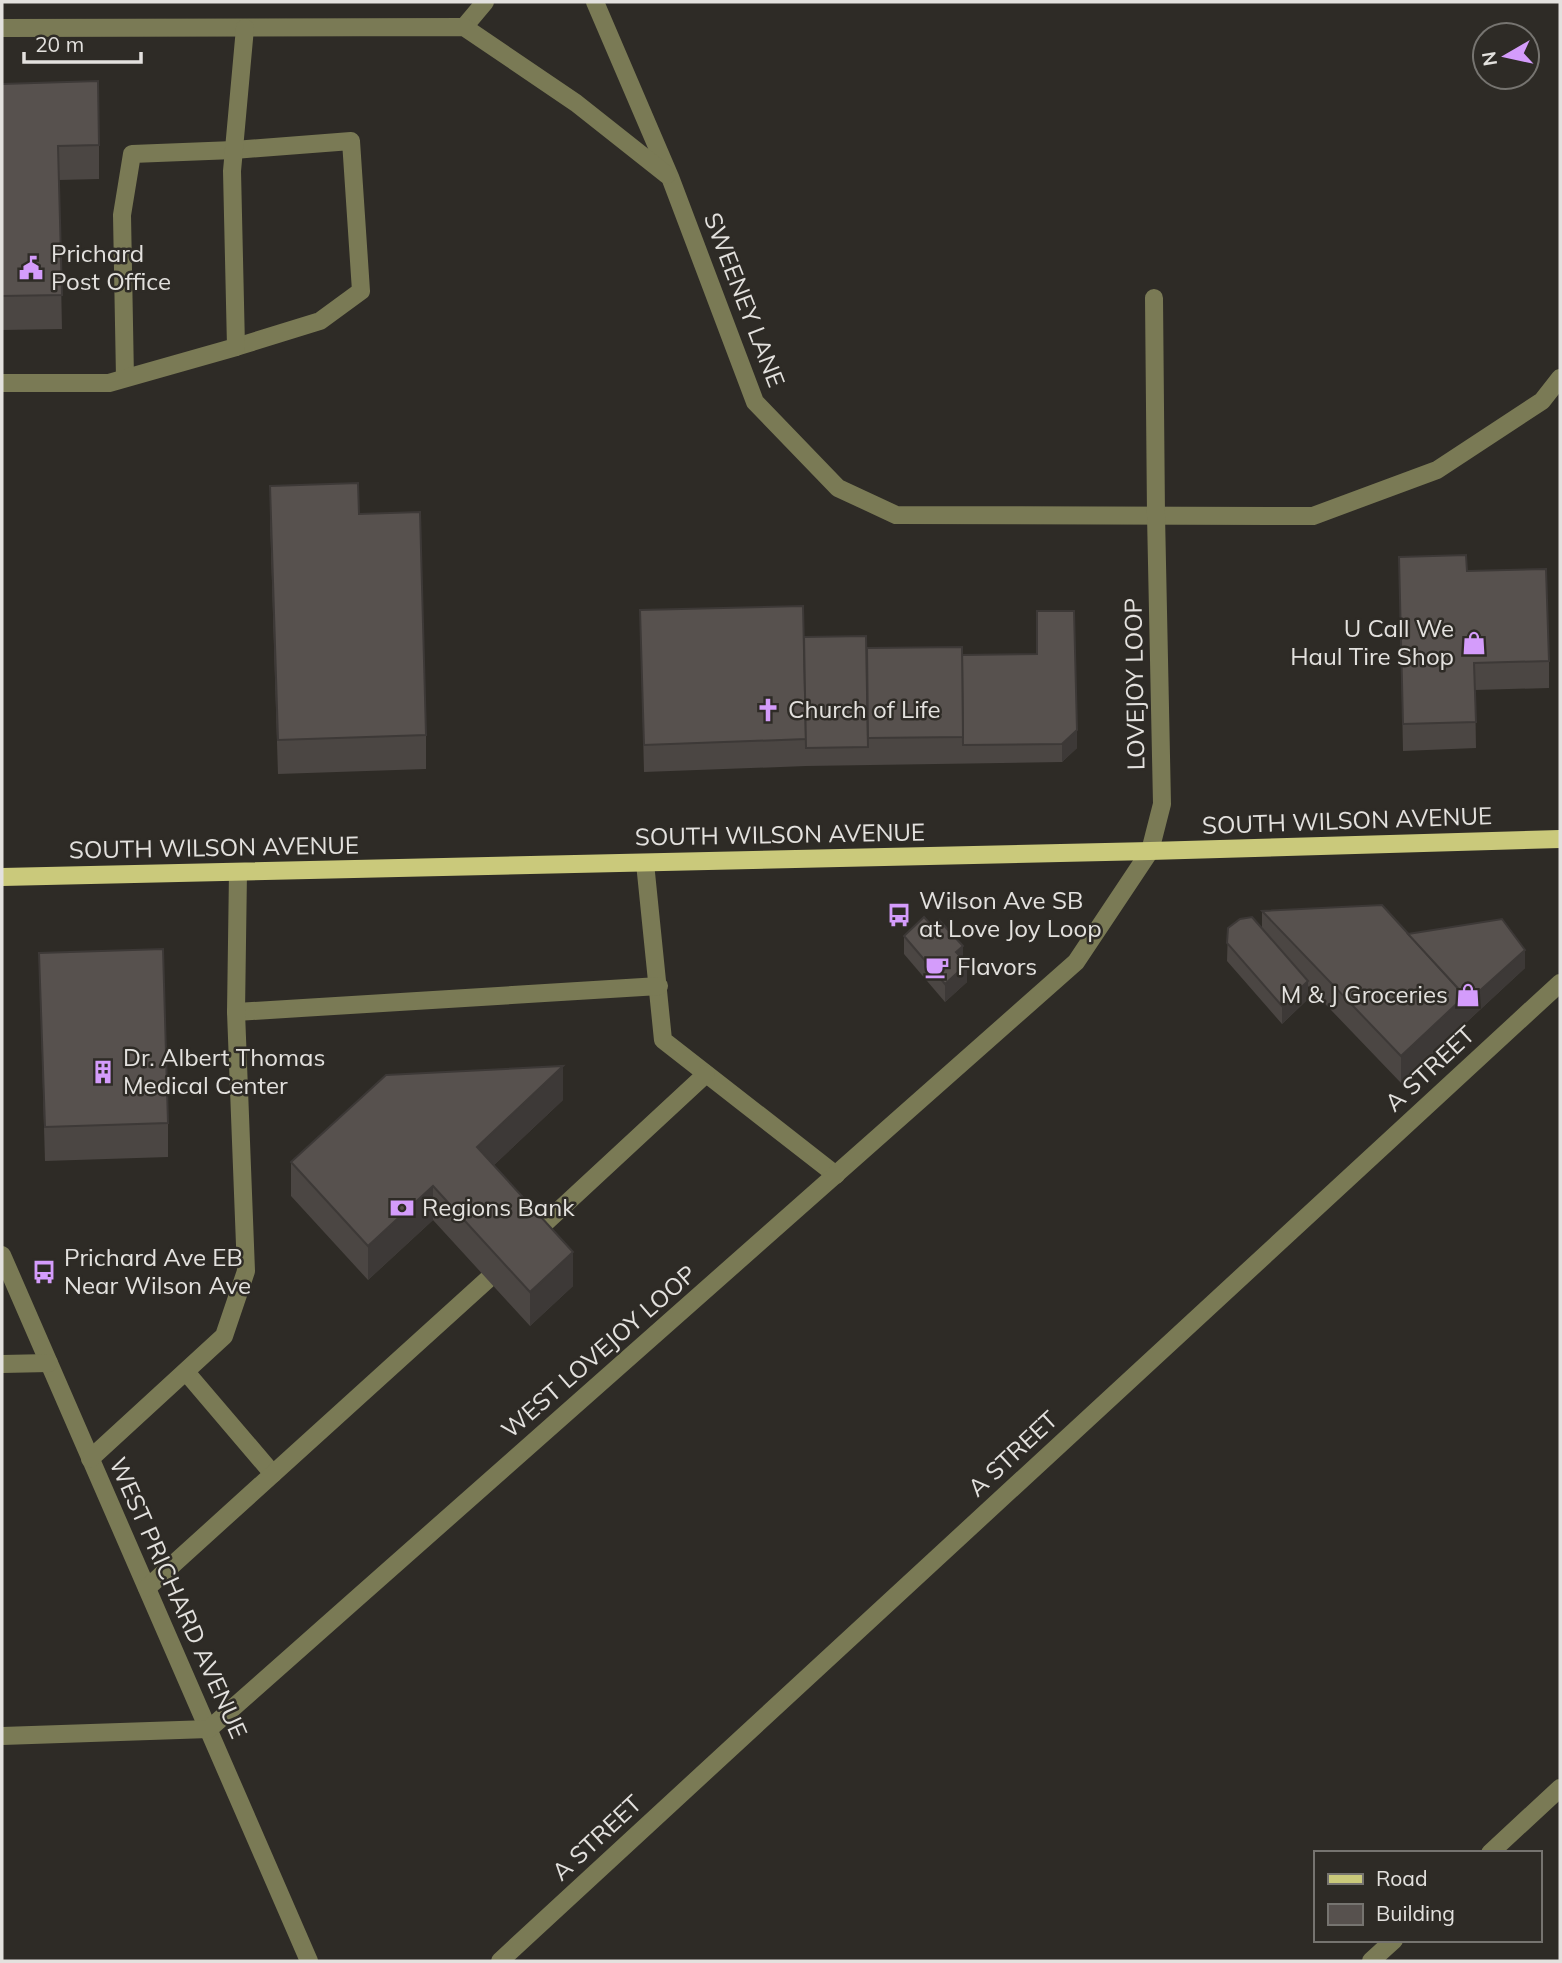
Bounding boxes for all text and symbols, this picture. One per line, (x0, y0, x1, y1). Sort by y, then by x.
scale bar (24, 21, 142, 65)
north arrow (1471, 21, 1541, 91)
text: 20 m (35, 31, 84, 57)
text: N (1476, 50, 1502, 68)
street label: SWEENEY LANE (698, 208, 792, 391)
place label: Prichard Post Office (51, 238, 171, 296)
public building icon: Prichard Post Office (17, 254, 45, 282)
street label: LOVEJOY LOOP (1117, 598, 1151, 770)
place label: U Call We Haul Tire Shop (1290, 613, 1454, 671)
shop icon: U Call We Haul Tire Shop (1460, 629, 1488, 657)
place label: Church of Life (788, 694, 941, 724)
church icon: Church of Life (754, 696, 782, 724)
street label: SOUTH WILSON AVENUE (1201, 800, 1492, 840)
street label: SOUTH WILSON AVENUE (635, 816, 925, 852)
street label: SOUTH WILSON AVENUE (69, 829, 359, 865)
place label: Wilson Ave SB at Love Joy Loop (919, 885, 1102, 943)
bus stop icon: Wilson Ave SB at Love Joy Loop (885, 901, 913, 929)
place label: Flavors (957, 951, 1037, 981)
cafe icon: Flavors (923, 953, 951, 981)
place label: M & J Groceries (1281, 979, 1448, 1009)
shop icon: M & J Groceries (1454, 981, 1482, 1009)
street label: A STREET (1378, 1019, 1481, 1117)
place label: Dr. Albert Thomas Medical Center (123, 1042, 325, 1100)
building icon: Dr. Albert Thomas Medical Center (89, 1058, 117, 1086)
place label: Regions Bank (422, 1192, 575, 1222)
bank icon: Regions Bank (388, 1194, 416, 1222)
place label: Prichard Ave EB Near Wilson Ave (64, 1242, 251, 1300)
bus stop icon: Prichard Ave EB Near Wilson Ave (30, 1258, 58, 1286)
street label: WEST LOVEJOY LOOP (495, 1258, 702, 1444)
street label: A STREET (961, 1404, 1064, 1502)
street label: WEST PRICHARD AVENUE (103, 1452, 255, 1743)
street label: A STREET (545, 1788, 648, 1886)
legend (1314, 1851, 1541, 1942)
text: Road (1376, 1865, 1427, 1891)
text: Building (1376, 1900, 1455, 1926)

